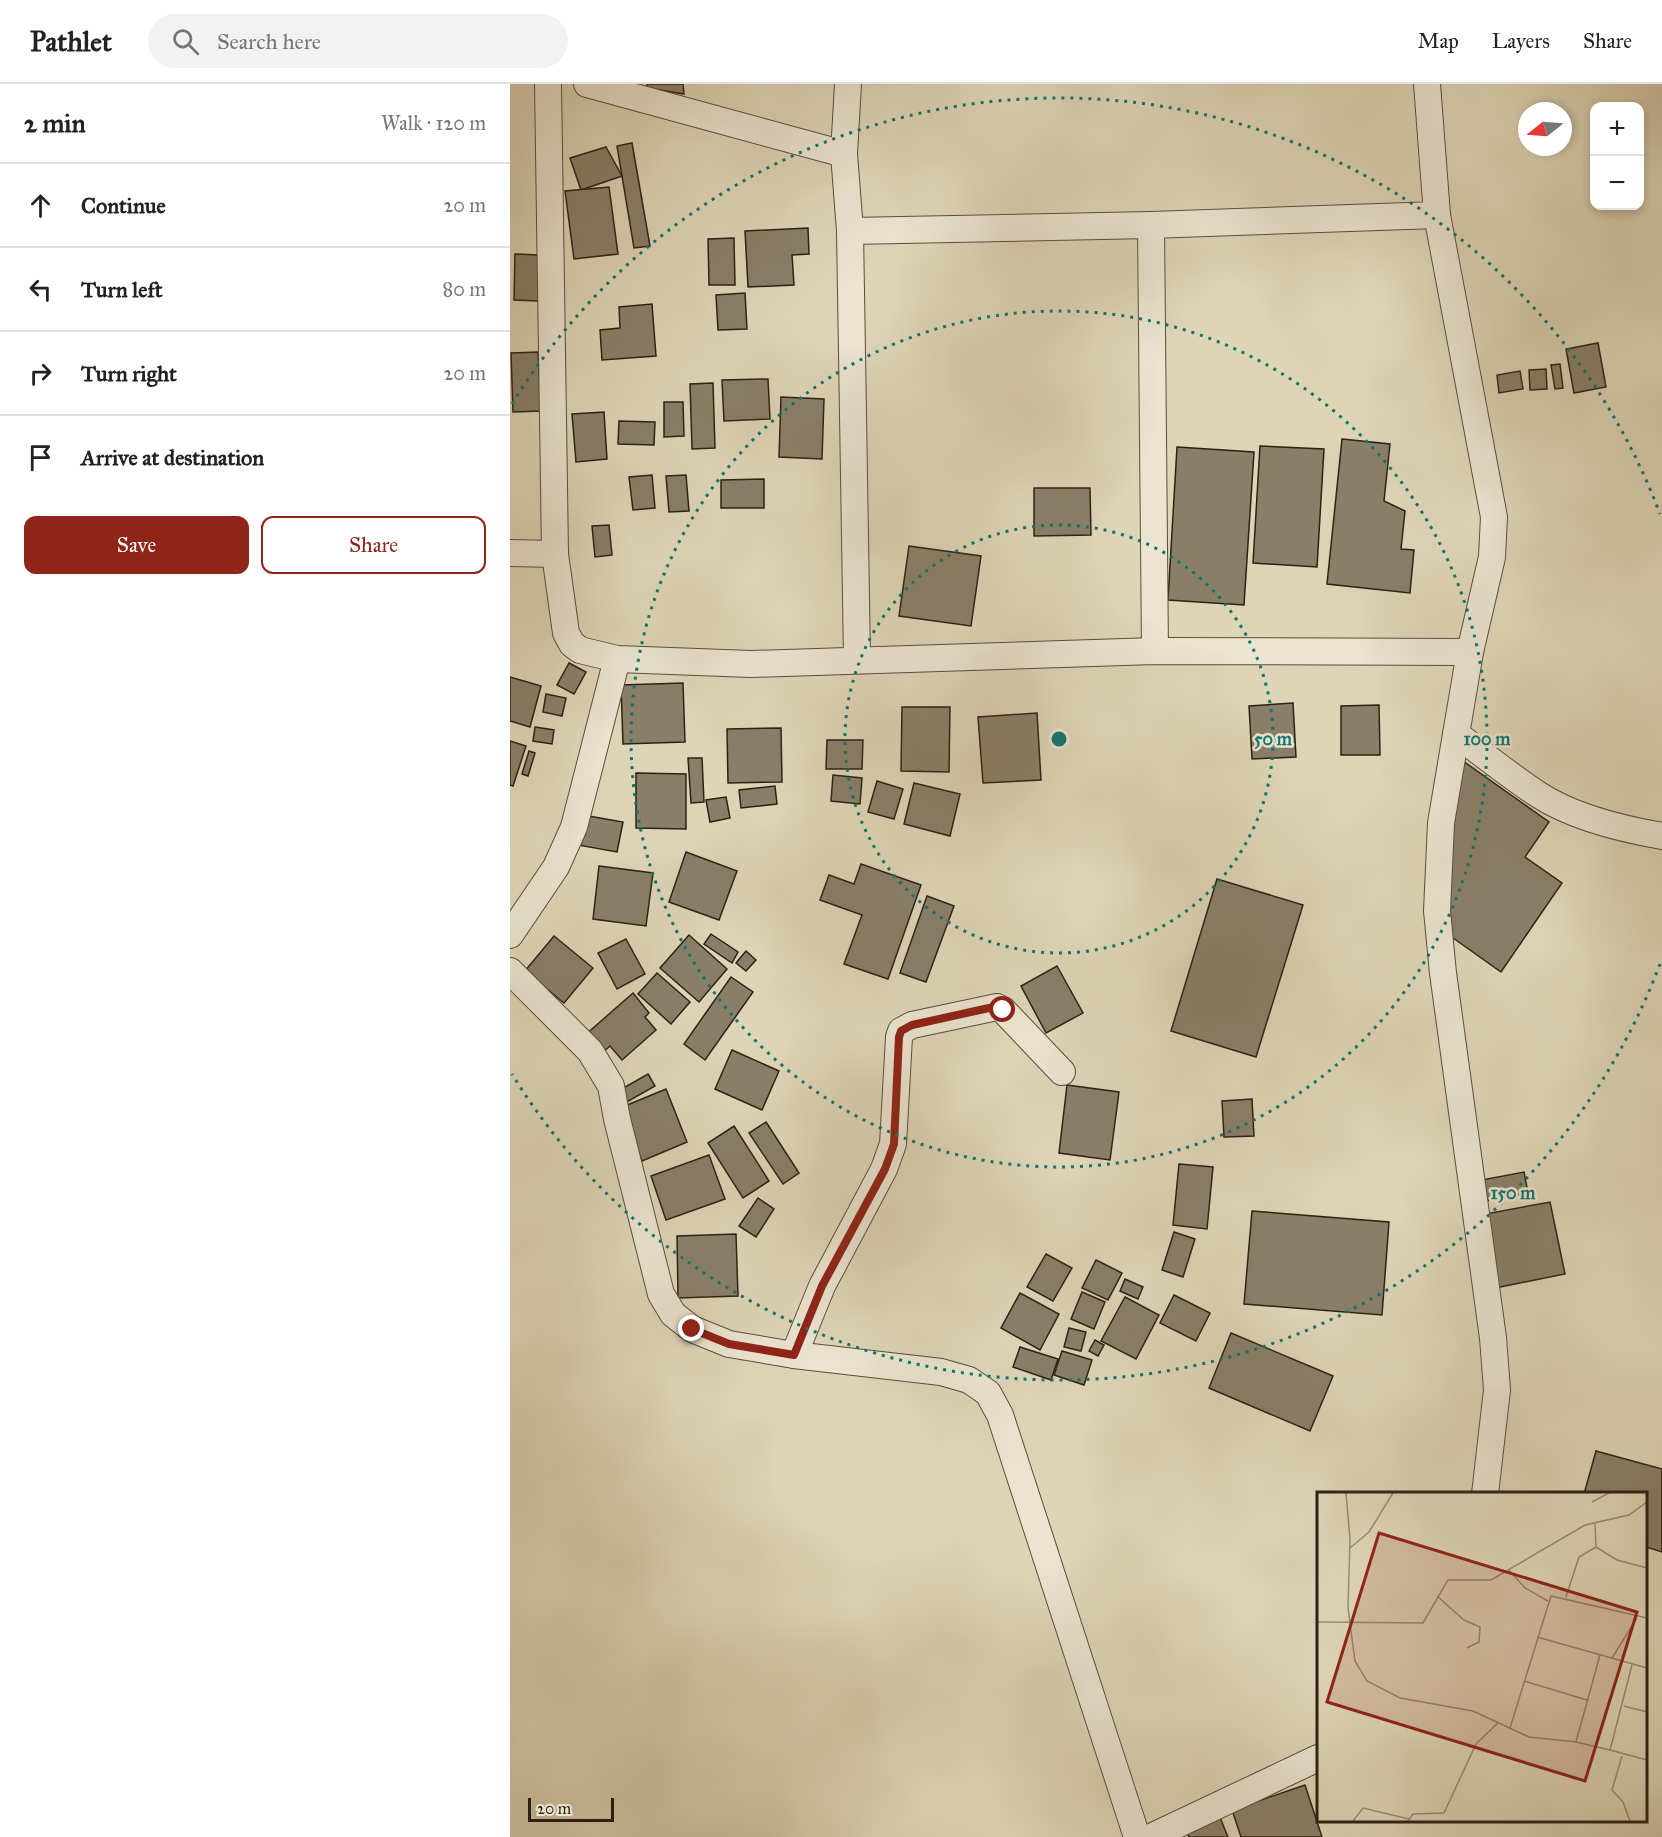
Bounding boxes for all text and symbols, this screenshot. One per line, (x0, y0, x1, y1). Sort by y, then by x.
search box (148, 14, 568, 68)
text: Pathlet (30, 24, 112, 59)
icon: search (169, 25, 202, 58)
text: Search here (217, 28, 321, 55)
text: Map (1418, 28, 1459, 54)
text: Layers (1492, 28, 1550, 54)
text: Share (1583, 28, 1632, 54)
north arrow (1518, 102, 1572, 156)
map controls (1590, 102, 1644, 210)
button: + (1590, 102, 1644, 156)
text: 2 min (24, 107, 85, 139)
text: Walk · 120 m (381, 111, 486, 135)
button: − (1590, 156, 1644, 210)
icon: ahead (24, 189, 57, 222)
text: Continue (81, 192, 166, 219)
text: 20 m (443, 193, 486, 217)
icon: left (24, 273, 57, 306)
text: Turn left (81, 276, 163, 303)
text: 80 m (443, 277, 486, 301)
icon: right (24, 357, 57, 390)
text: Turn right (81, 360, 177, 387)
text: 20 m (443, 361, 486, 385)
icon: arrive (24, 441, 57, 474)
text: Arrive at destination (81, 444, 264, 471)
button: Save (24, 516, 249, 574)
button: Share (261, 516, 486, 574)
text: 50 m (1254, 728, 1293, 750)
text: 100 m (1464, 728, 1511, 750)
centre of rings (1049, 729, 1069, 749)
route start (989, 996, 1015, 1022)
text: 150 m (1491, 1182, 1536, 1204)
route end (678, 1315, 704, 1341)
inset map (1317, 1492, 1647, 1822)
scale bar (528, 1795, 614, 1822)
text: 20 m (537, 1799, 571, 1818)

